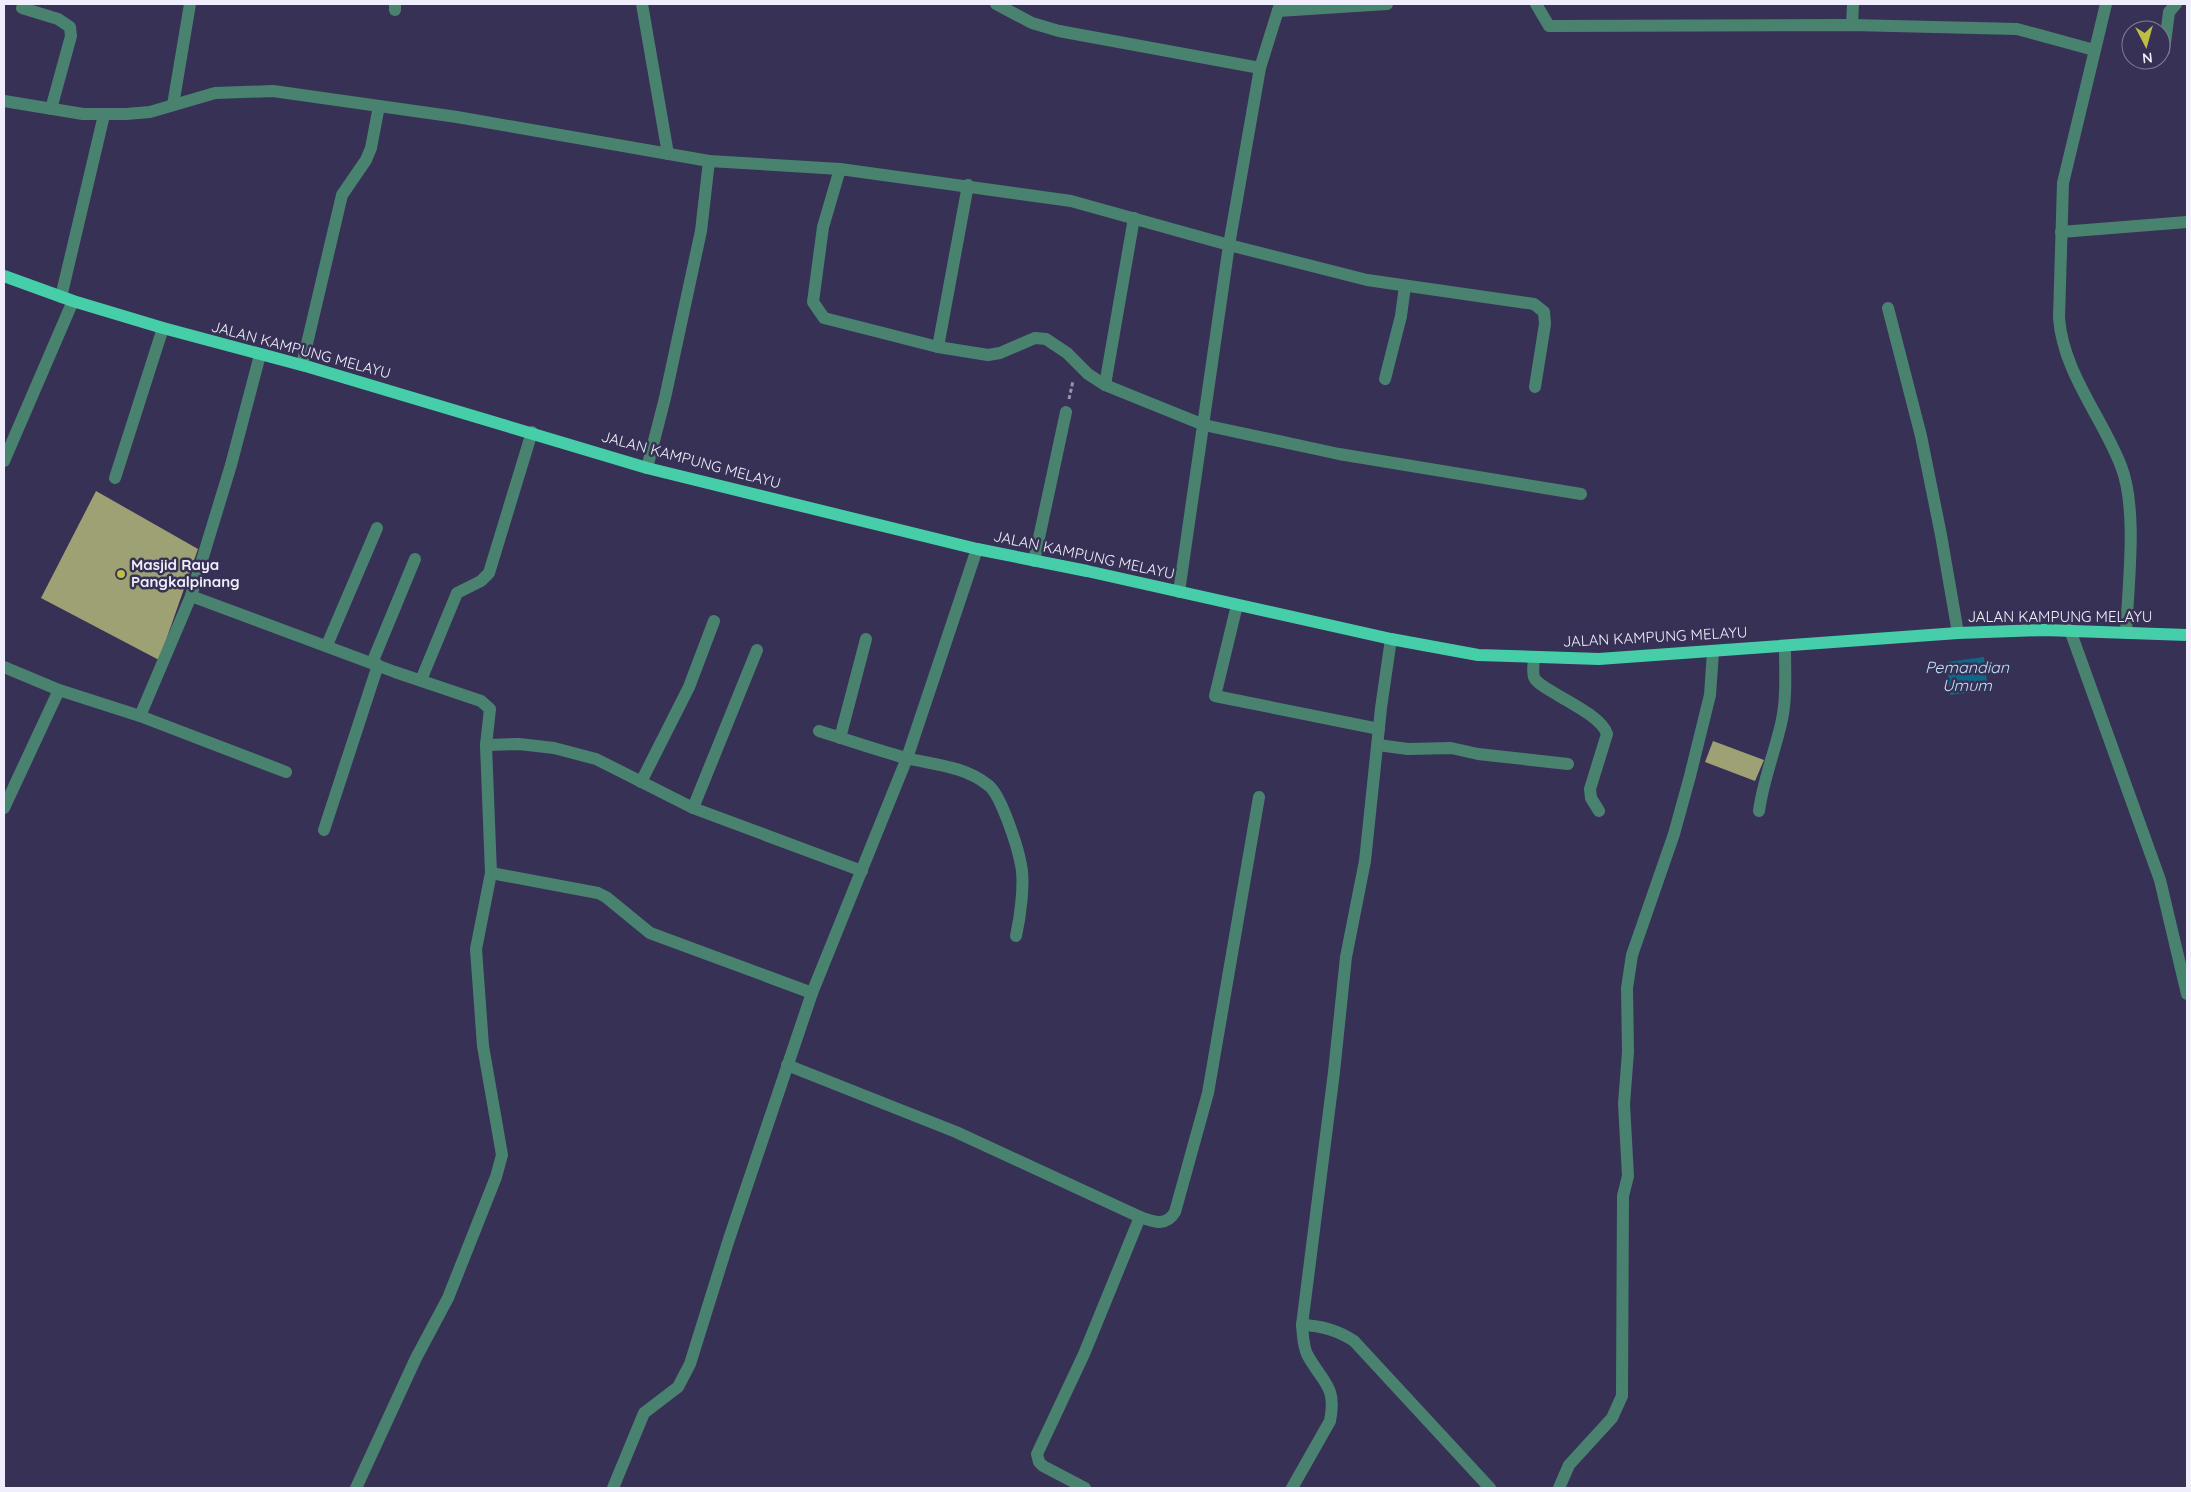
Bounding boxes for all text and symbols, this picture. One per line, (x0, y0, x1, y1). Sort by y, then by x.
north arrow (2121, 20, 2171, 70)
text: N (2141, 48, 2153, 67)
street label: JALAN KAMPUNG MELAYU (209, 316, 393, 383)
street label: JALAN KAMPUNG MELAYU (599, 426, 783, 493)
street label: JALAN KAMPUNG MELAYU (992, 526, 1177, 583)
place label: Masjid Raya Pangkalpinang (131, 555, 240, 591)
marker: Masjid Raya Pangkalpinang (115, 568, 127, 580)
street label: JALAN KAMPUNG MELAYU (1968, 607, 2152, 626)
street label: JALAN KAMPUNG MELAYU (1562, 622, 1748, 651)
water label: Pemandian Umum (1925, 657, 2010, 695)

